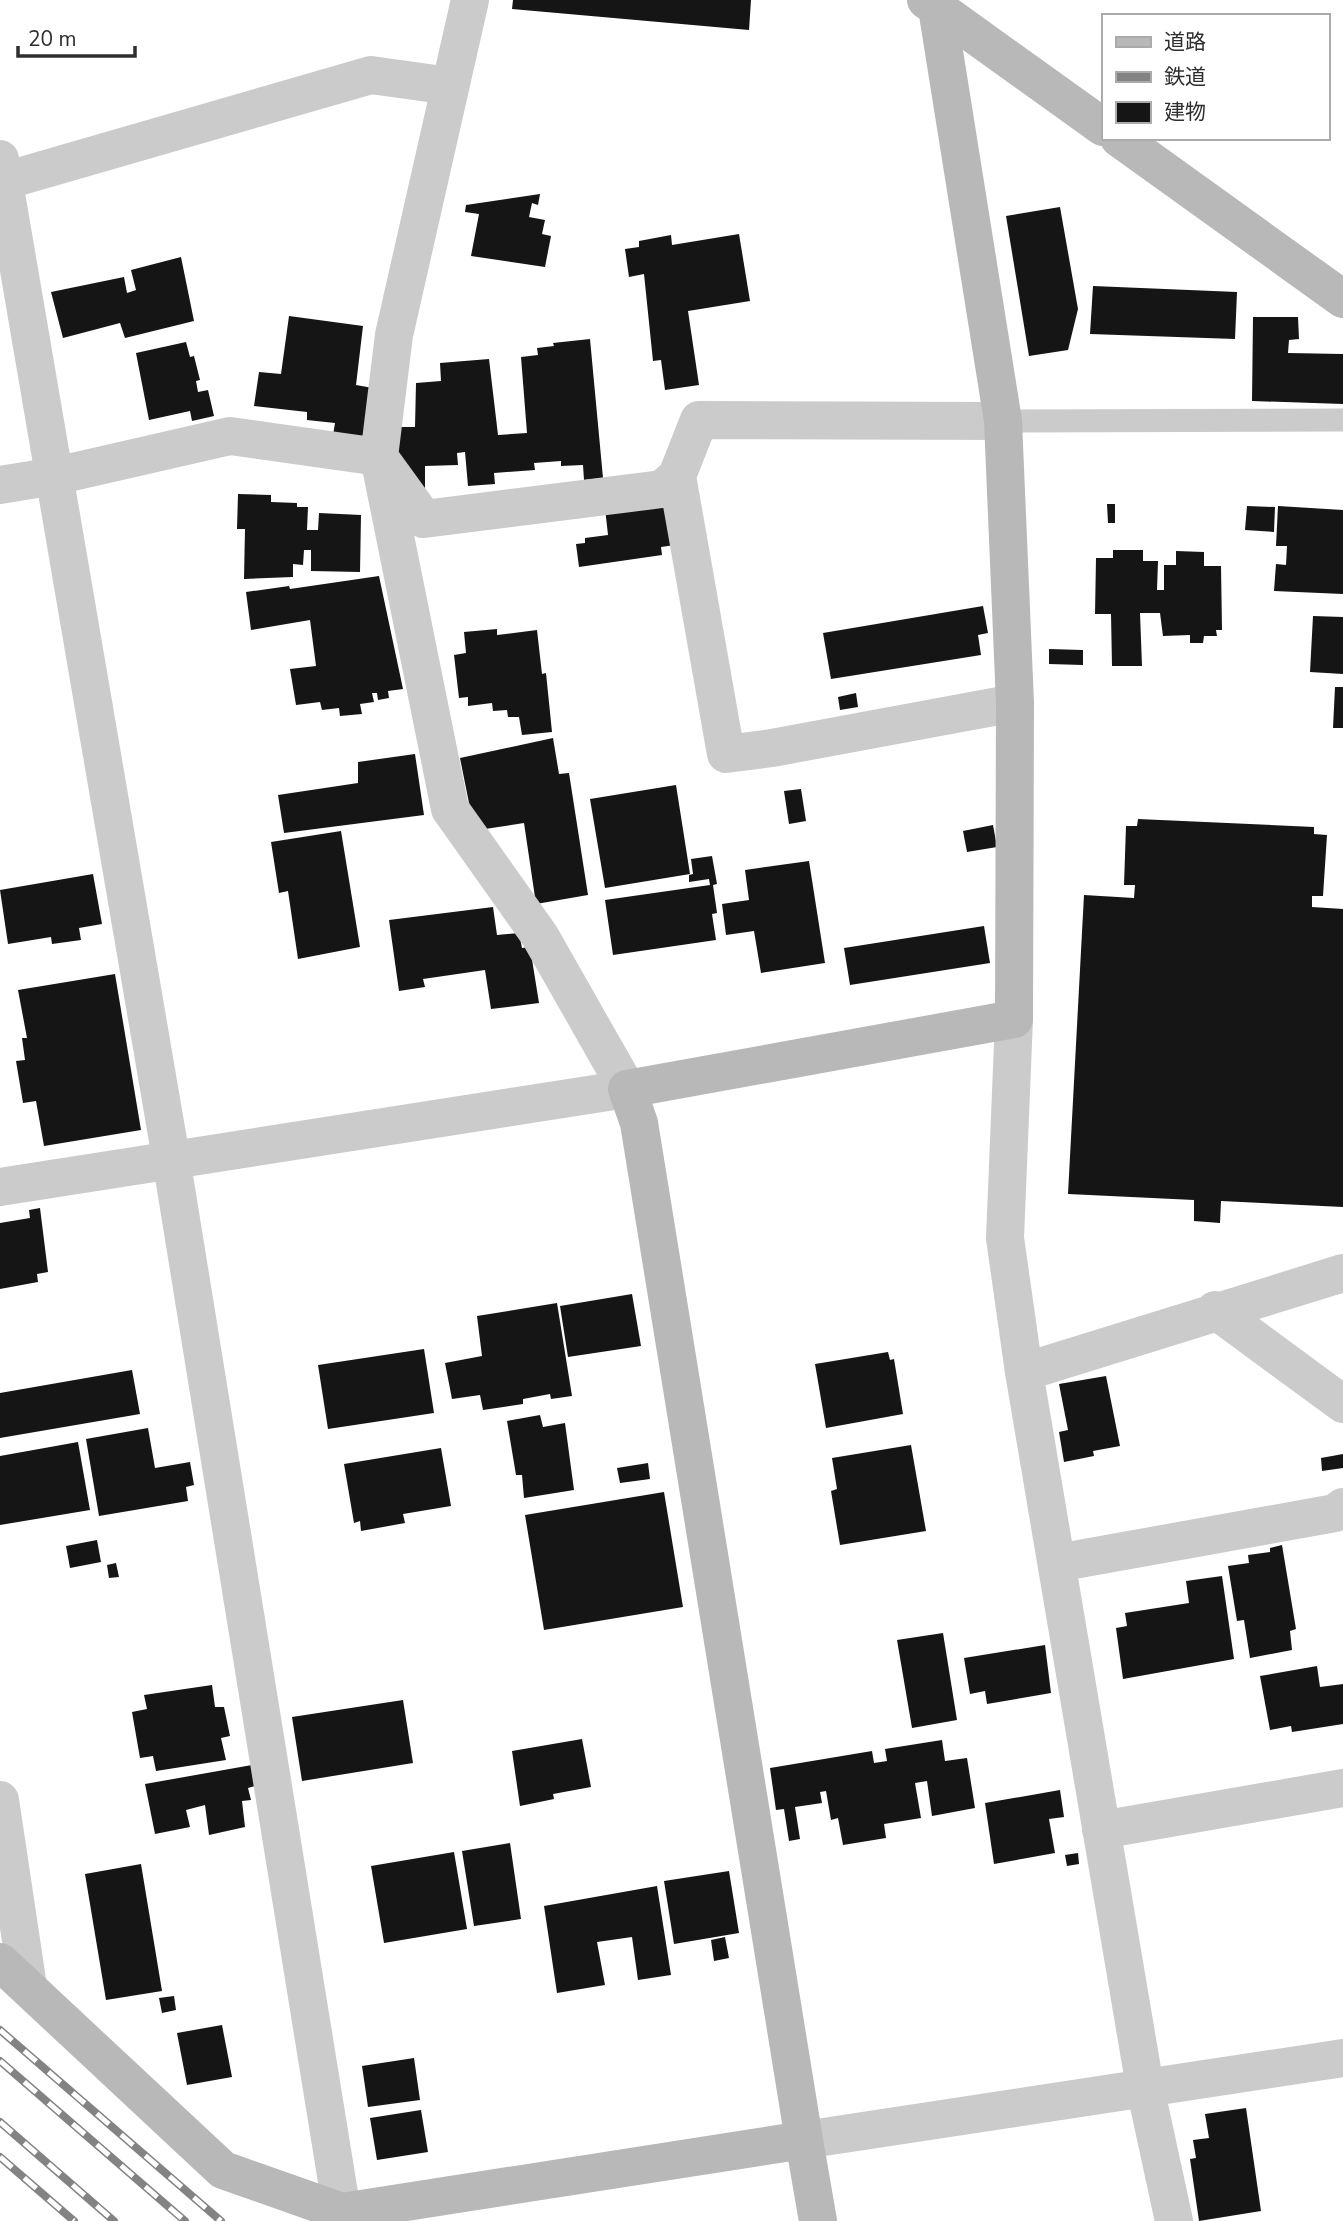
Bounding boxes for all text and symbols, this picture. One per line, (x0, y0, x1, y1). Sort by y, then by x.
scale bar (18, 14, 135, 58)
legend (1102, 14, 1329, 140)
text: 20 m (28, 25, 77, 53)
text: 道路 (1164, 28, 1206, 56)
text: 鉄道 (1164, 63, 1206, 91)
text: 建物 (1164, 98, 1206, 126)

